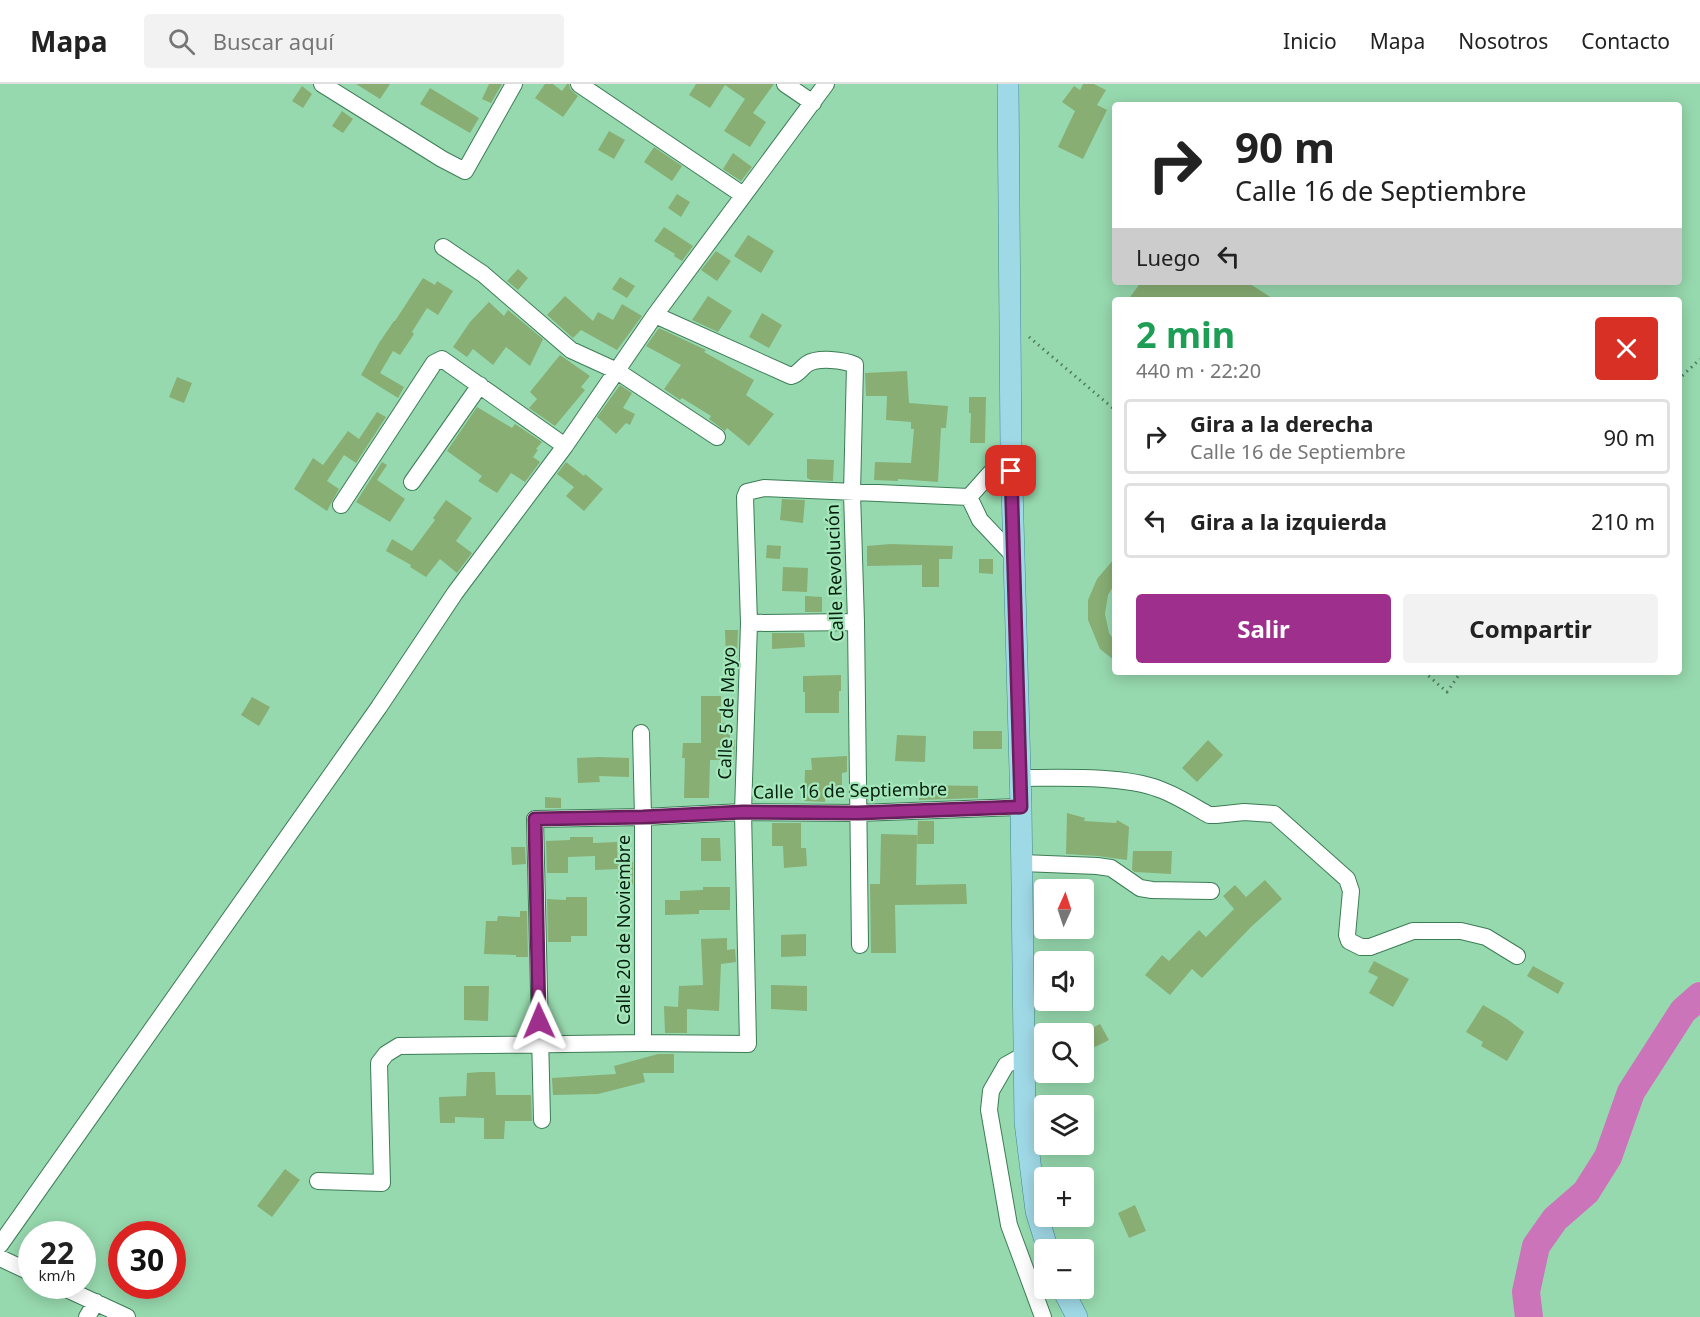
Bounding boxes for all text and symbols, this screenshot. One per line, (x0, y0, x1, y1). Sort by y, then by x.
search box (144, 14, 564, 68)
text: Mapa (30, 22, 108, 60)
icon: search (165, 25, 198, 58)
text: Buscar aquí (213, 26, 334, 56)
text: Inicio (1283, 27, 1337, 55)
text: Mapa (1370, 27, 1425, 55)
text: Nosotros (1458, 27, 1548, 55)
text: Contacto (1581, 27, 1670, 55)
text: 90 m (1235, 118, 1335, 175)
icon: right (1136, 126, 1214, 204)
text: Calle 16 de Septiembre (1235, 172, 1526, 209)
icon: left (1212, 240, 1245, 273)
text: Luego (1136, 242, 1200, 272)
text: 2 min (1136, 310, 1235, 359)
button: close (1595, 317, 1658, 380)
text: 440 m · 22:20 (1136, 357, 1261, 384)
text: Gira a la derecha (1190, 408, 1374, 438)
icon: right (1139, 420, 1172, 453)
text: 90 m (1604, 422, 1655, 452)
text: Calle 16 de Septiembre (1190, 438, 1406, 465)
pin (985, 445, 1036, 496)
icon: arrive (994, 454, 1027, 487)
street label: Calle Revolución (820, 504, 848, 642)
icon: left (1139, 504, 1172, 537)
text: Gira a la izquierda (1190, 506, 1387, 536)
text: 210 m (1591, 506, 1655, 536)
button: Salir (1136, 594, 1391, 663)
button: Compartir (1403, 594, 1658, 663)
street label: Calle 5 de Mayo (712, 646, 740, 780)
street label: Calle 16 de Septiembre (753, 776, 947, 804)
street label: Calle 20 de Noviembre (611, 835, 635, 1025)
north arrow (1034, 879, 1094, 939)
map controls (1034, 879, 1094, 1299)
button: sound (1034, 951, 1094, 1011)
position arrow (507, 989, 571, 1053)
button: search (1034, 1023, 1094, 1083)
button: layers (1034, 1095, 1094, 1155)
button: + (1034, 1167, 1094, 1227)
speed limit sign: 30 (108, 1221, 186, 1299)
text: 22 (40, 1232, 74, 1273)
button: − (1034, 1239, 1094, 1299)
text: km/h (39, 1265, 75, 1285)

